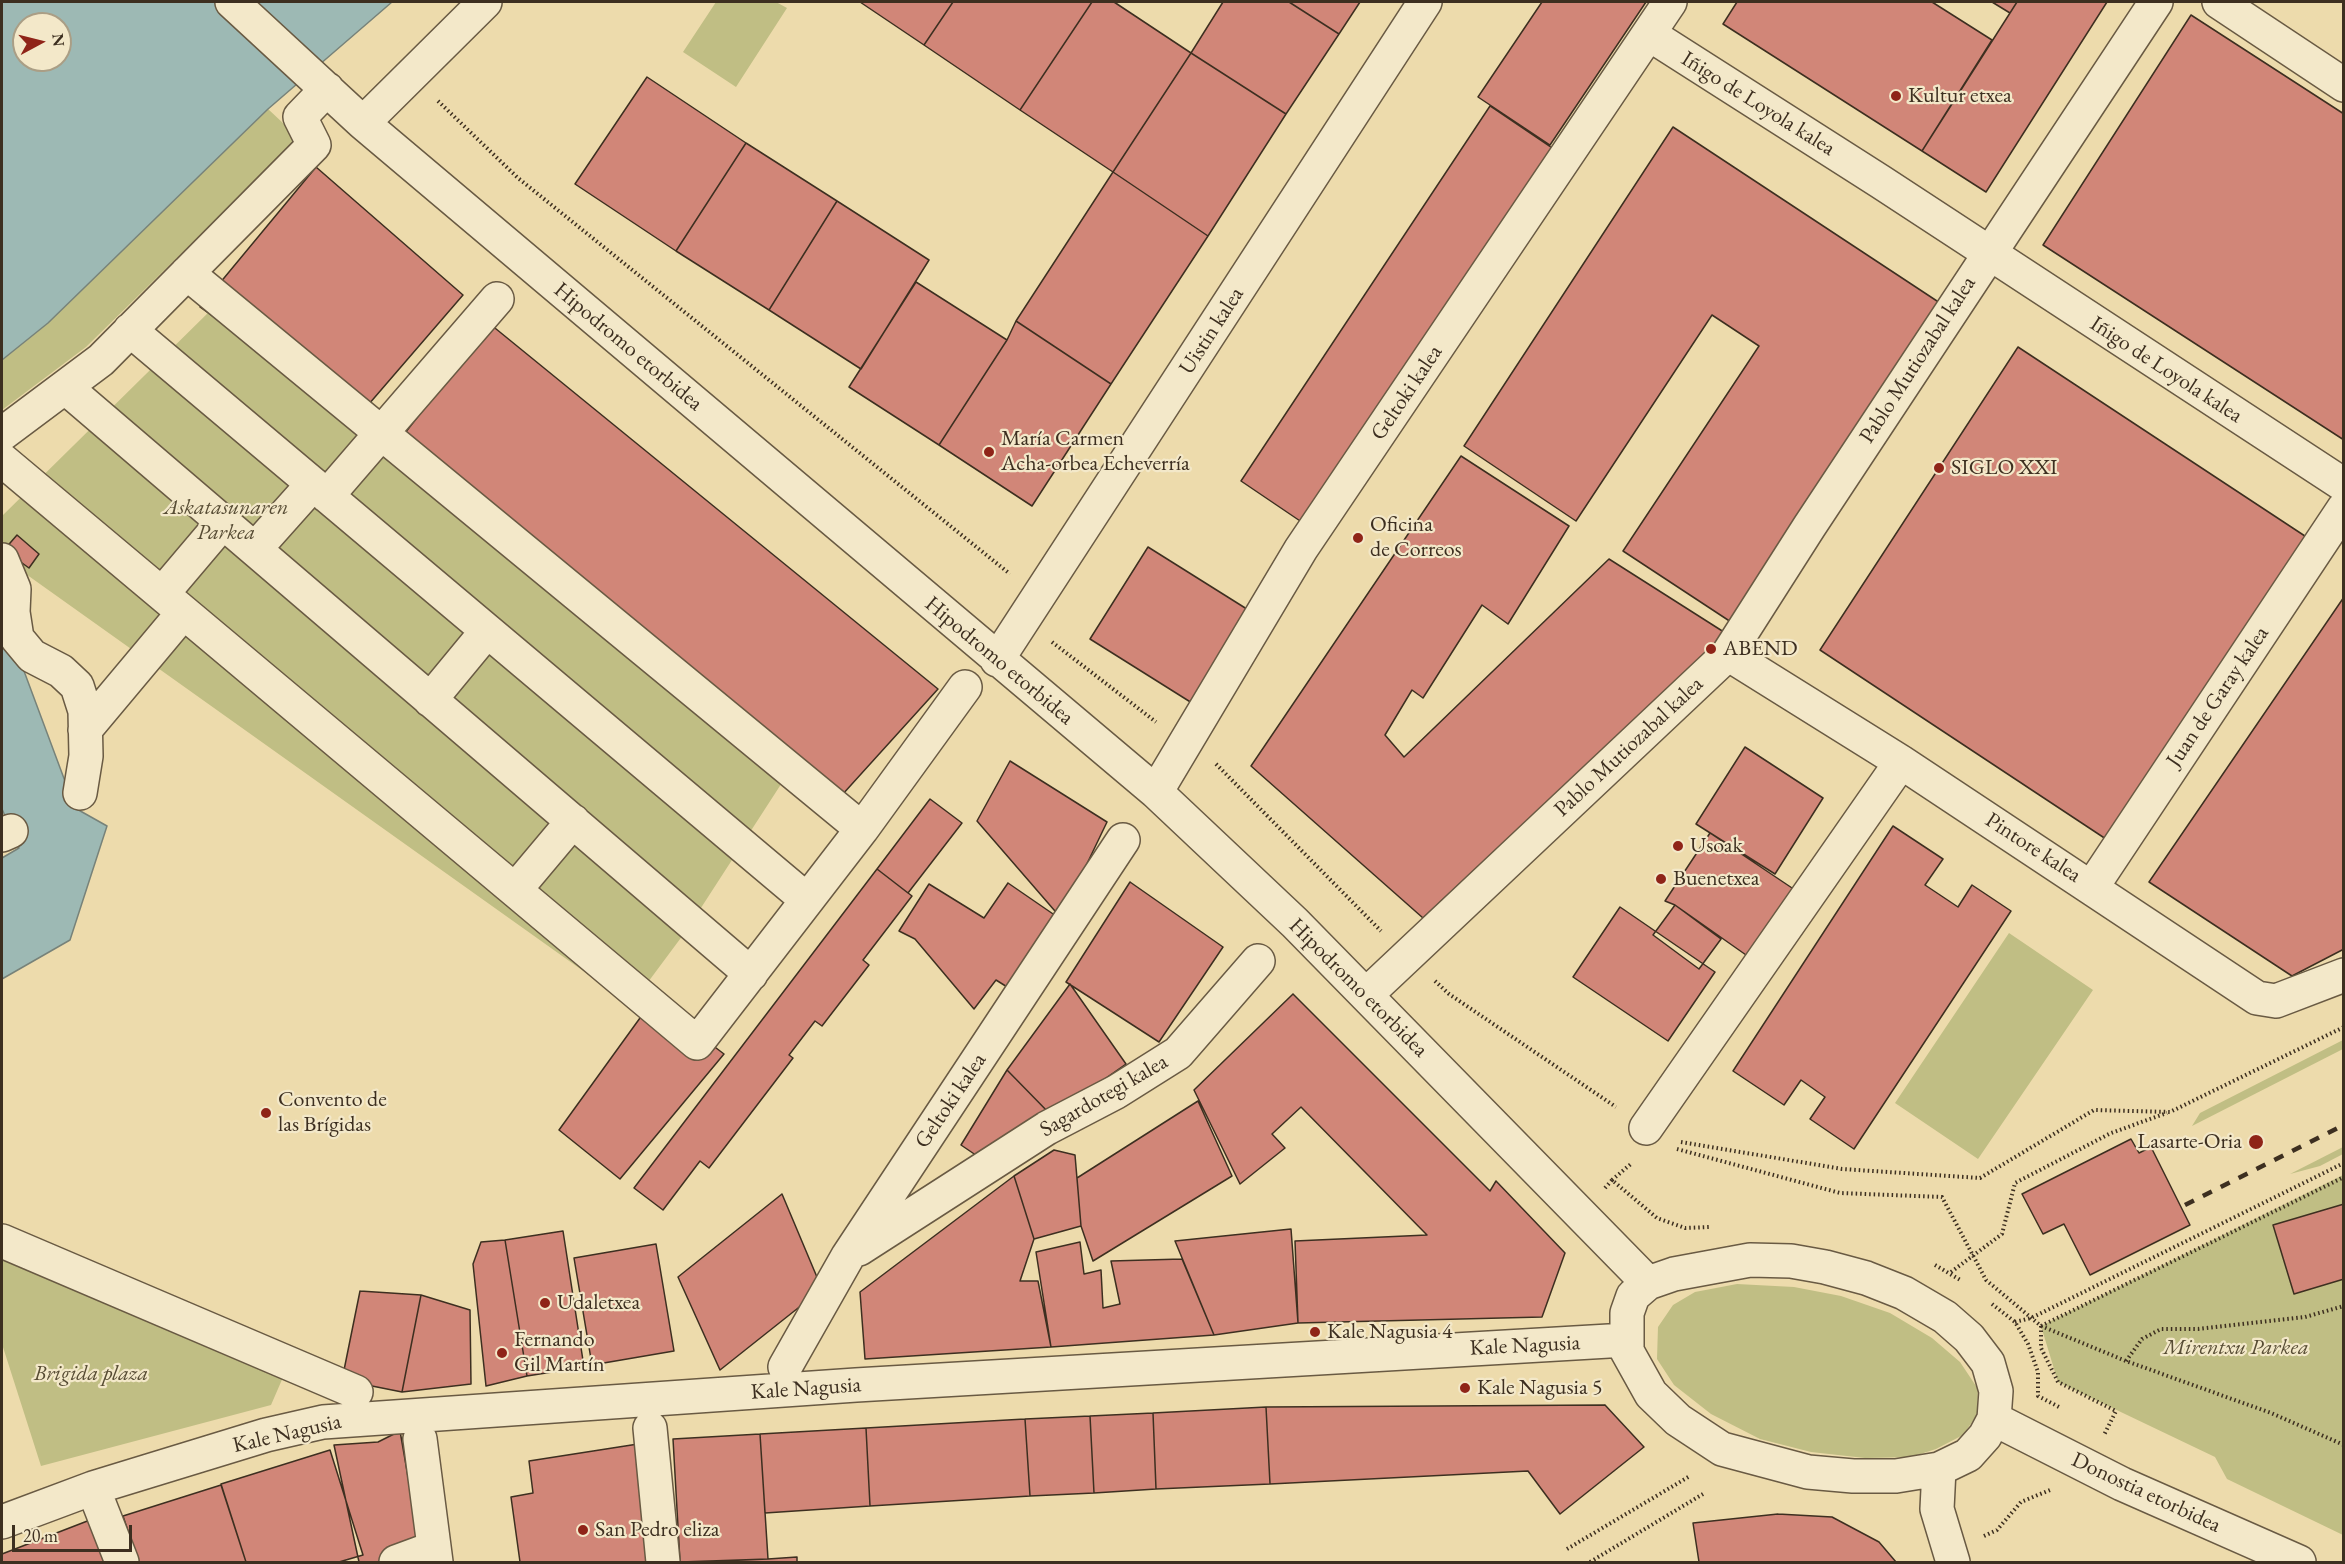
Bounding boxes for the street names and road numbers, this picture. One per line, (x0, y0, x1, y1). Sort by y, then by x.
street label: Iñigo de Loyola kalea (1676, 46, 1840, 162)
street label: Pablo Mutiozabal kalea (1854, 272, 1982, 448)
street label: Hipodromo etorbidea (548, 277, 708, 417)
street label: Uistin kalea (1174, 282, 1250, 380)
street label: Iñigo de Loyola kalea (2085, 311, 2247, 429)
street label: Geltoki kalea (1366, 340, 1448, 446)
street label: Hipodromo etorbidea (919, 591, 1079, 731)
street label: Juan de Garay kalea (2161, 621, 2275, 773)
street label: Pablo Mutiozabal kalea (1549, 671, 1709, 823)
street label: Pintore kalea (1980, 807, 2086, 889)
street label: Hipodromo etorbidea (1283, 913, 1433, 1063)
street label: Geltoki kalea (910, 1048, 992, 1154)
street label: Sagardotegi kalea (1035, 1049, 1173, 1143)
street label: Kale Nagusia (1469, 1330, 1581, 1362)
street label: Kale Nagusia (750, 1372, 862, 1406)
street label: Kale Nagusia (230, 1409, 344, 1459)
street label: Donostia etorbidea (2067, 1447, 2225, 1539)

